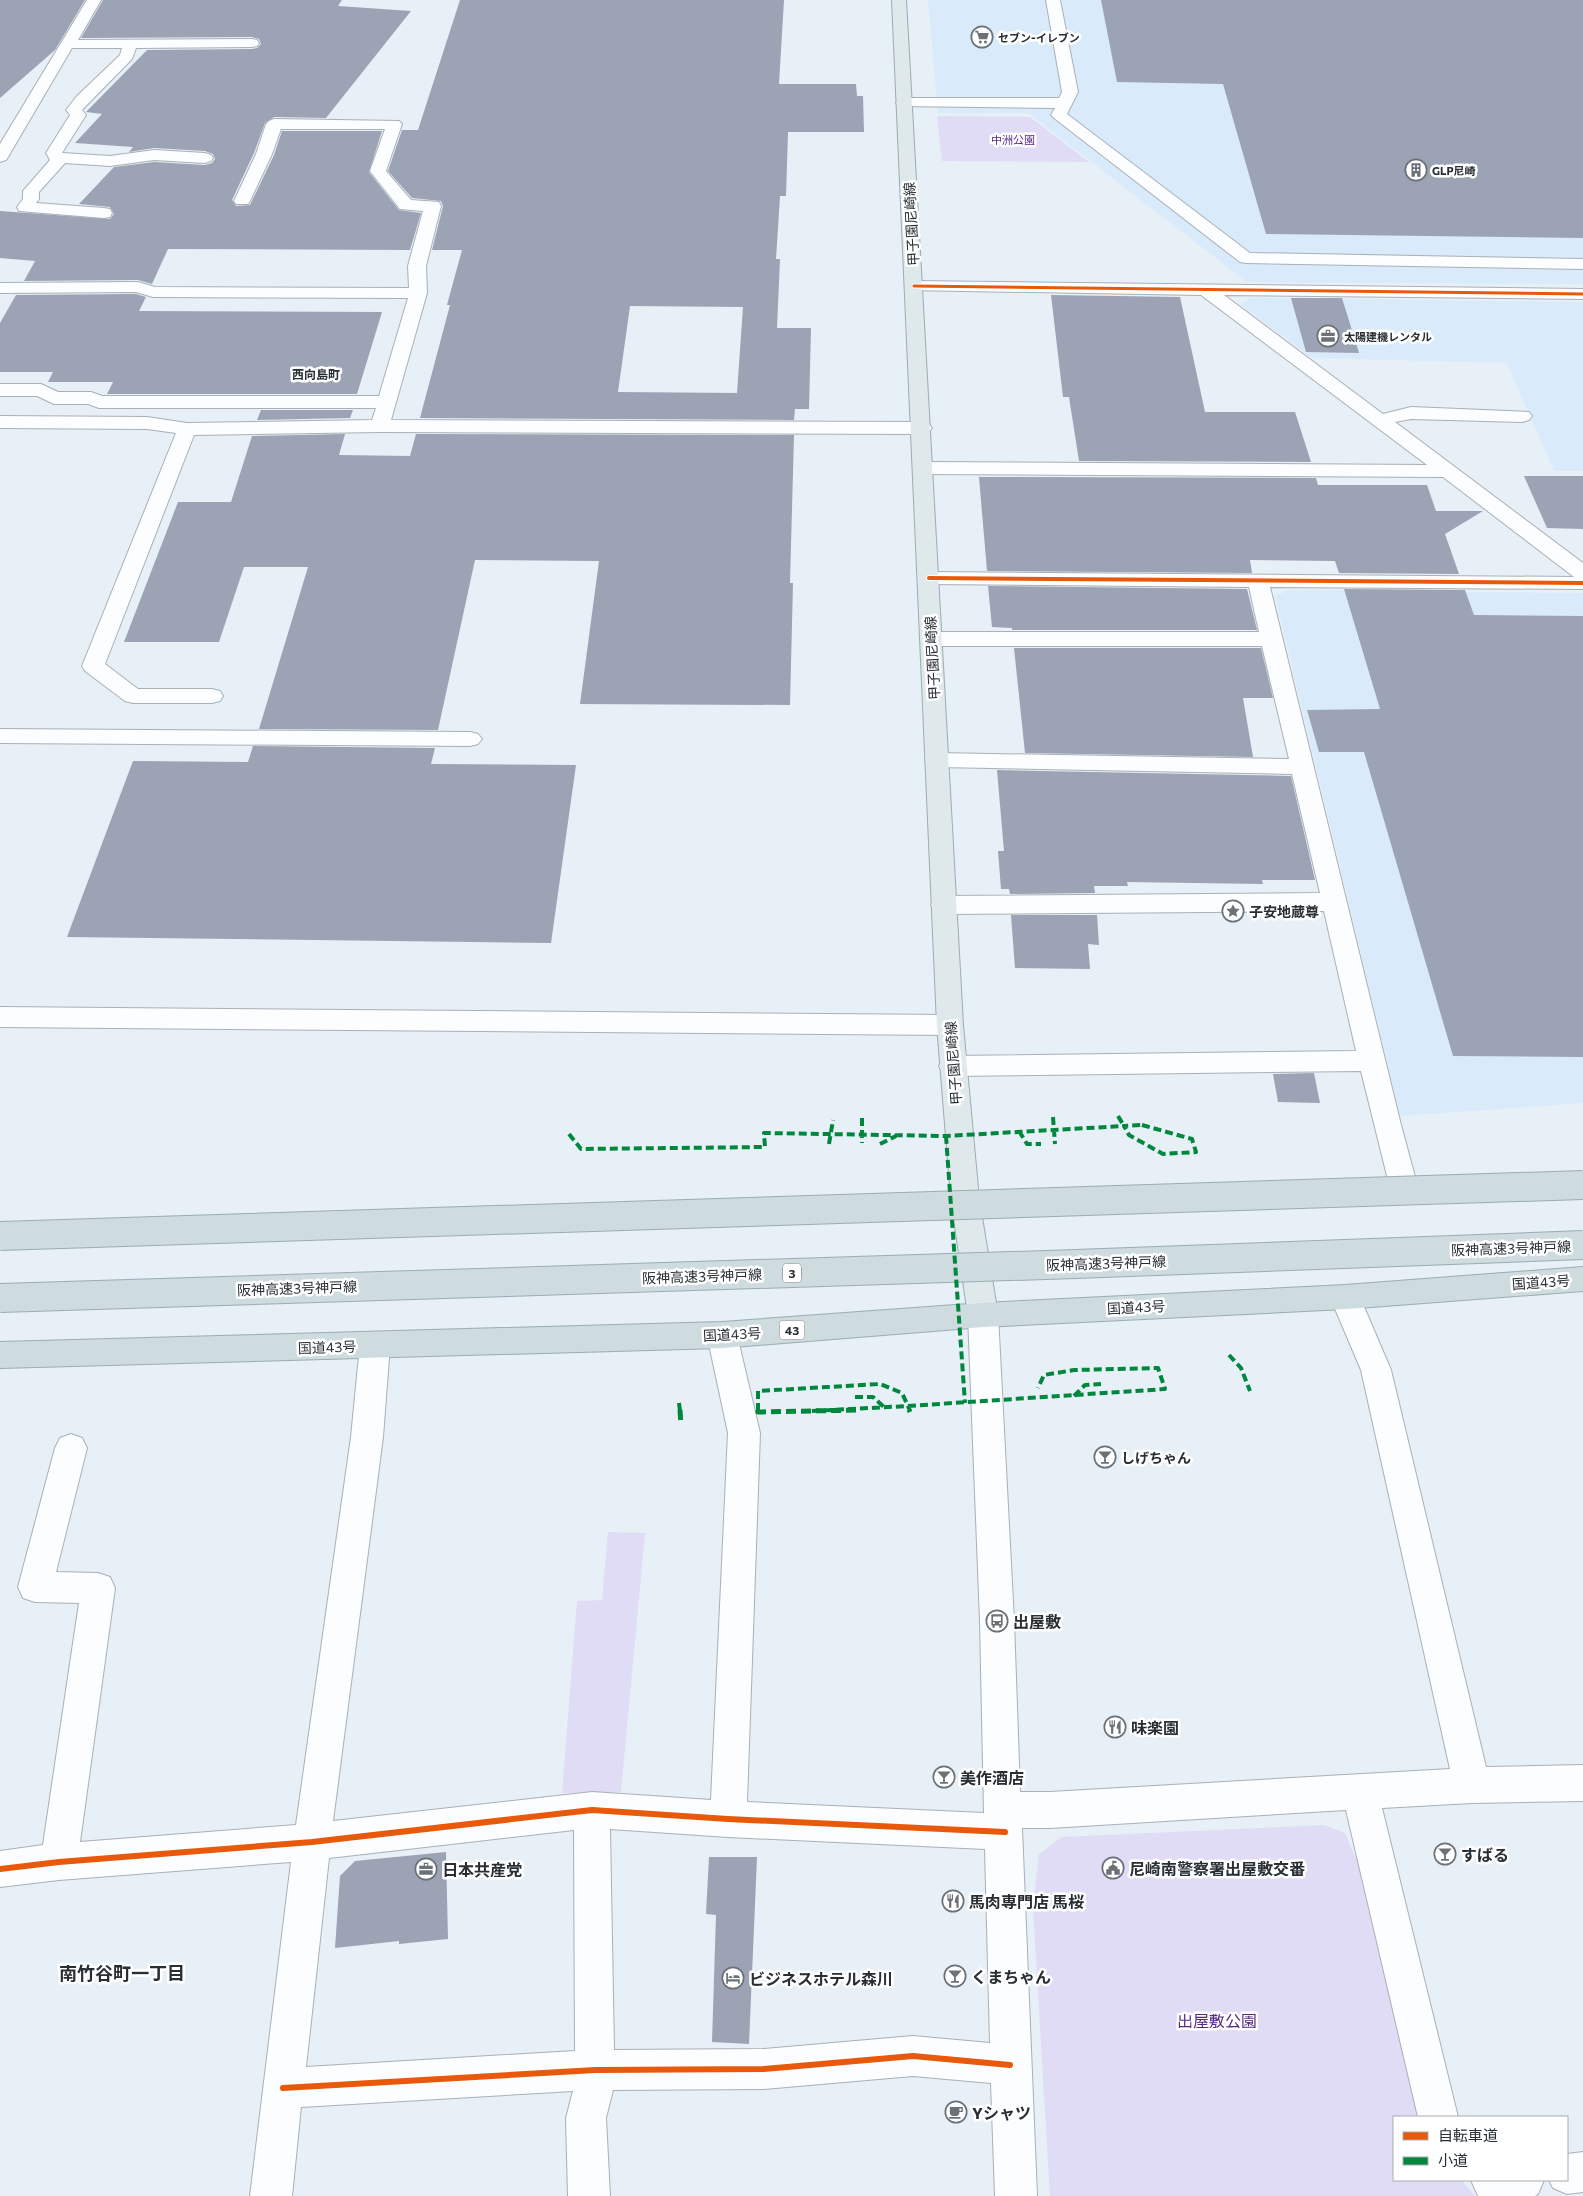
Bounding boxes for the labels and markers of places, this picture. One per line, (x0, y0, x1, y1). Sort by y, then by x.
supermarket icon: セブン-イレブン (970, 25, 994, 49)
place label: セブン-イレブン (998, 31, 1080, 44)
building icon: GLP尼崎 (1404, 158, 1428, 182)
place label: GLP尼崎 (1432, 164, 1476, 177)
office icon: 太陽建機レンタル (1316, 324, 1340, 348)
place label: 太陽建機レンタル (1344, 330, 1432, 343)
place icon: 子安地蔵尊 (1221, 899, 1245, 923)
place label: 子安地蔵尊 (1249, 903, 1319, 920)
bar icon: しげちゃん (1093, 1445, 1117, 1469)
place label: しげちゃん (1121, 1449, 1191, 1466)
bus stop icon: 出屋敷 (985, 1609, 1009, 1633)
place label: 出屋敷 (1013, 1612, 1061, 1631)
restaurant icon: 味楽園 (1103, 1715, 1127, 1739)
place label: 味楽園 (1131, 1718, 1179, 1737)
bar icon: 美作酒店 (932, 1765, 956, 1789)
place label: 美作酒店 (960, 1768, 1024, 1787)
bar icon: すばる (1433, 1842, 1457, 1866)
place label: すばる (1461, 1845, 1509, 1864)
public building icon: 尼崎南警察署出屋敷交番 (1101, 1856, 1125, 1880)
office icon: 日本共産党 (414, 1857, 438, 1881)
place label: 尼崎南警察署出屋敷交番 (1129, 1859, 1305, 1878)
place label: 日本共産党 (442, 1860, 522, 1879)
restaurant icon: 馬肉専門店 馬桜 (941, 1889, 965, 1913)
place label: 馬肉専門店 馬桜 (969, 1892, 1084, 1911)
bar icon: くまちゃん (943, 1964, 967, 1988)
hotel icon: ビジネスホテル森川 (721, 1966, 745, 1990)
place label: くまちゃん (971, 1967, 1051, 1986)
place label: ビジネスホテル森川 (749, 1969, 893, 1988)
cafe icon: Yシャツ (944, 2100, 968, 2124)
place label: Yシャツ (972, 2103, 1031, 2122)

